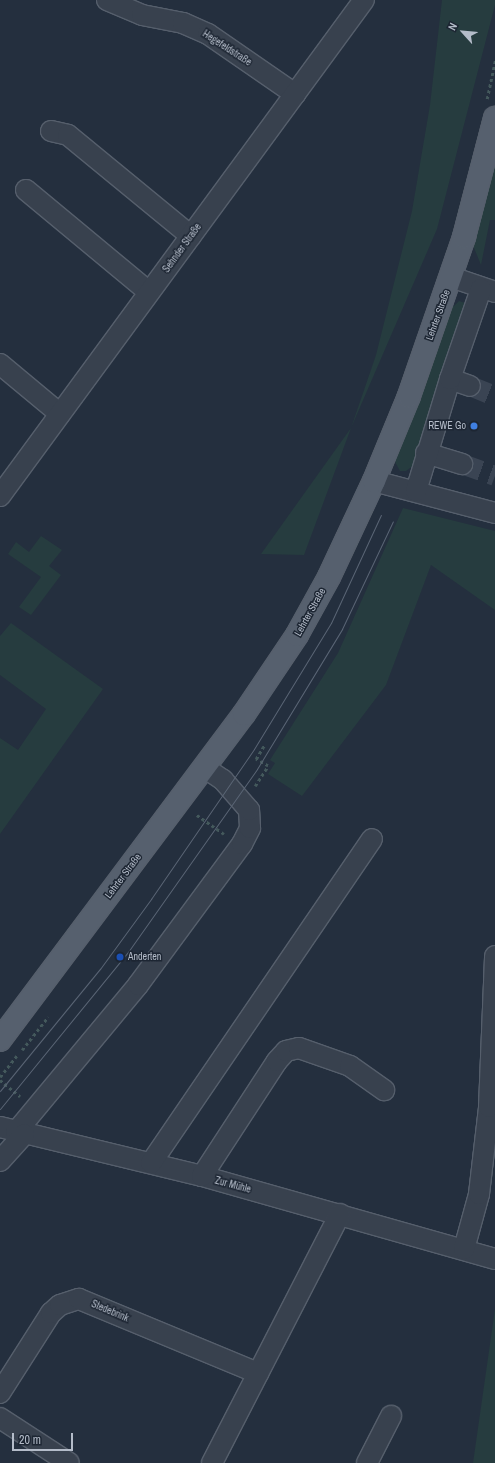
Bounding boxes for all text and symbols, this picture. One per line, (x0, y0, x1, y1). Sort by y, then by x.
north arrow (443, 12, 483, 52)
text: N (445, 20, 460, 33)
street label: Hegefeldstraße (200, 28, 254, 68)
street label: Sehnder Straße (160, 221, 204, 275)
street label: Lehrter Straße (423, 288, 453, 342)
place label: REWE Go (428, 420, 466, 432)
marker: REWE Go (469, 421, 479, 431)
street label: Lehrter Straße (292, 586, 328, 638)
street label: Lehrter Straße (102, 851, 144, 901)
place label: Anderten (128, 951, 161, 963)
marker: Anderten (115, 952, 125, 962)
street label: Zur Mühle (214, 1174, 252, 1196)
street label: Stedebrink (89, 1298, 131, 1324)
scale bar (14, 1425, 75, 1451)
text: 20 m (19, 1432, 41, 1448)

